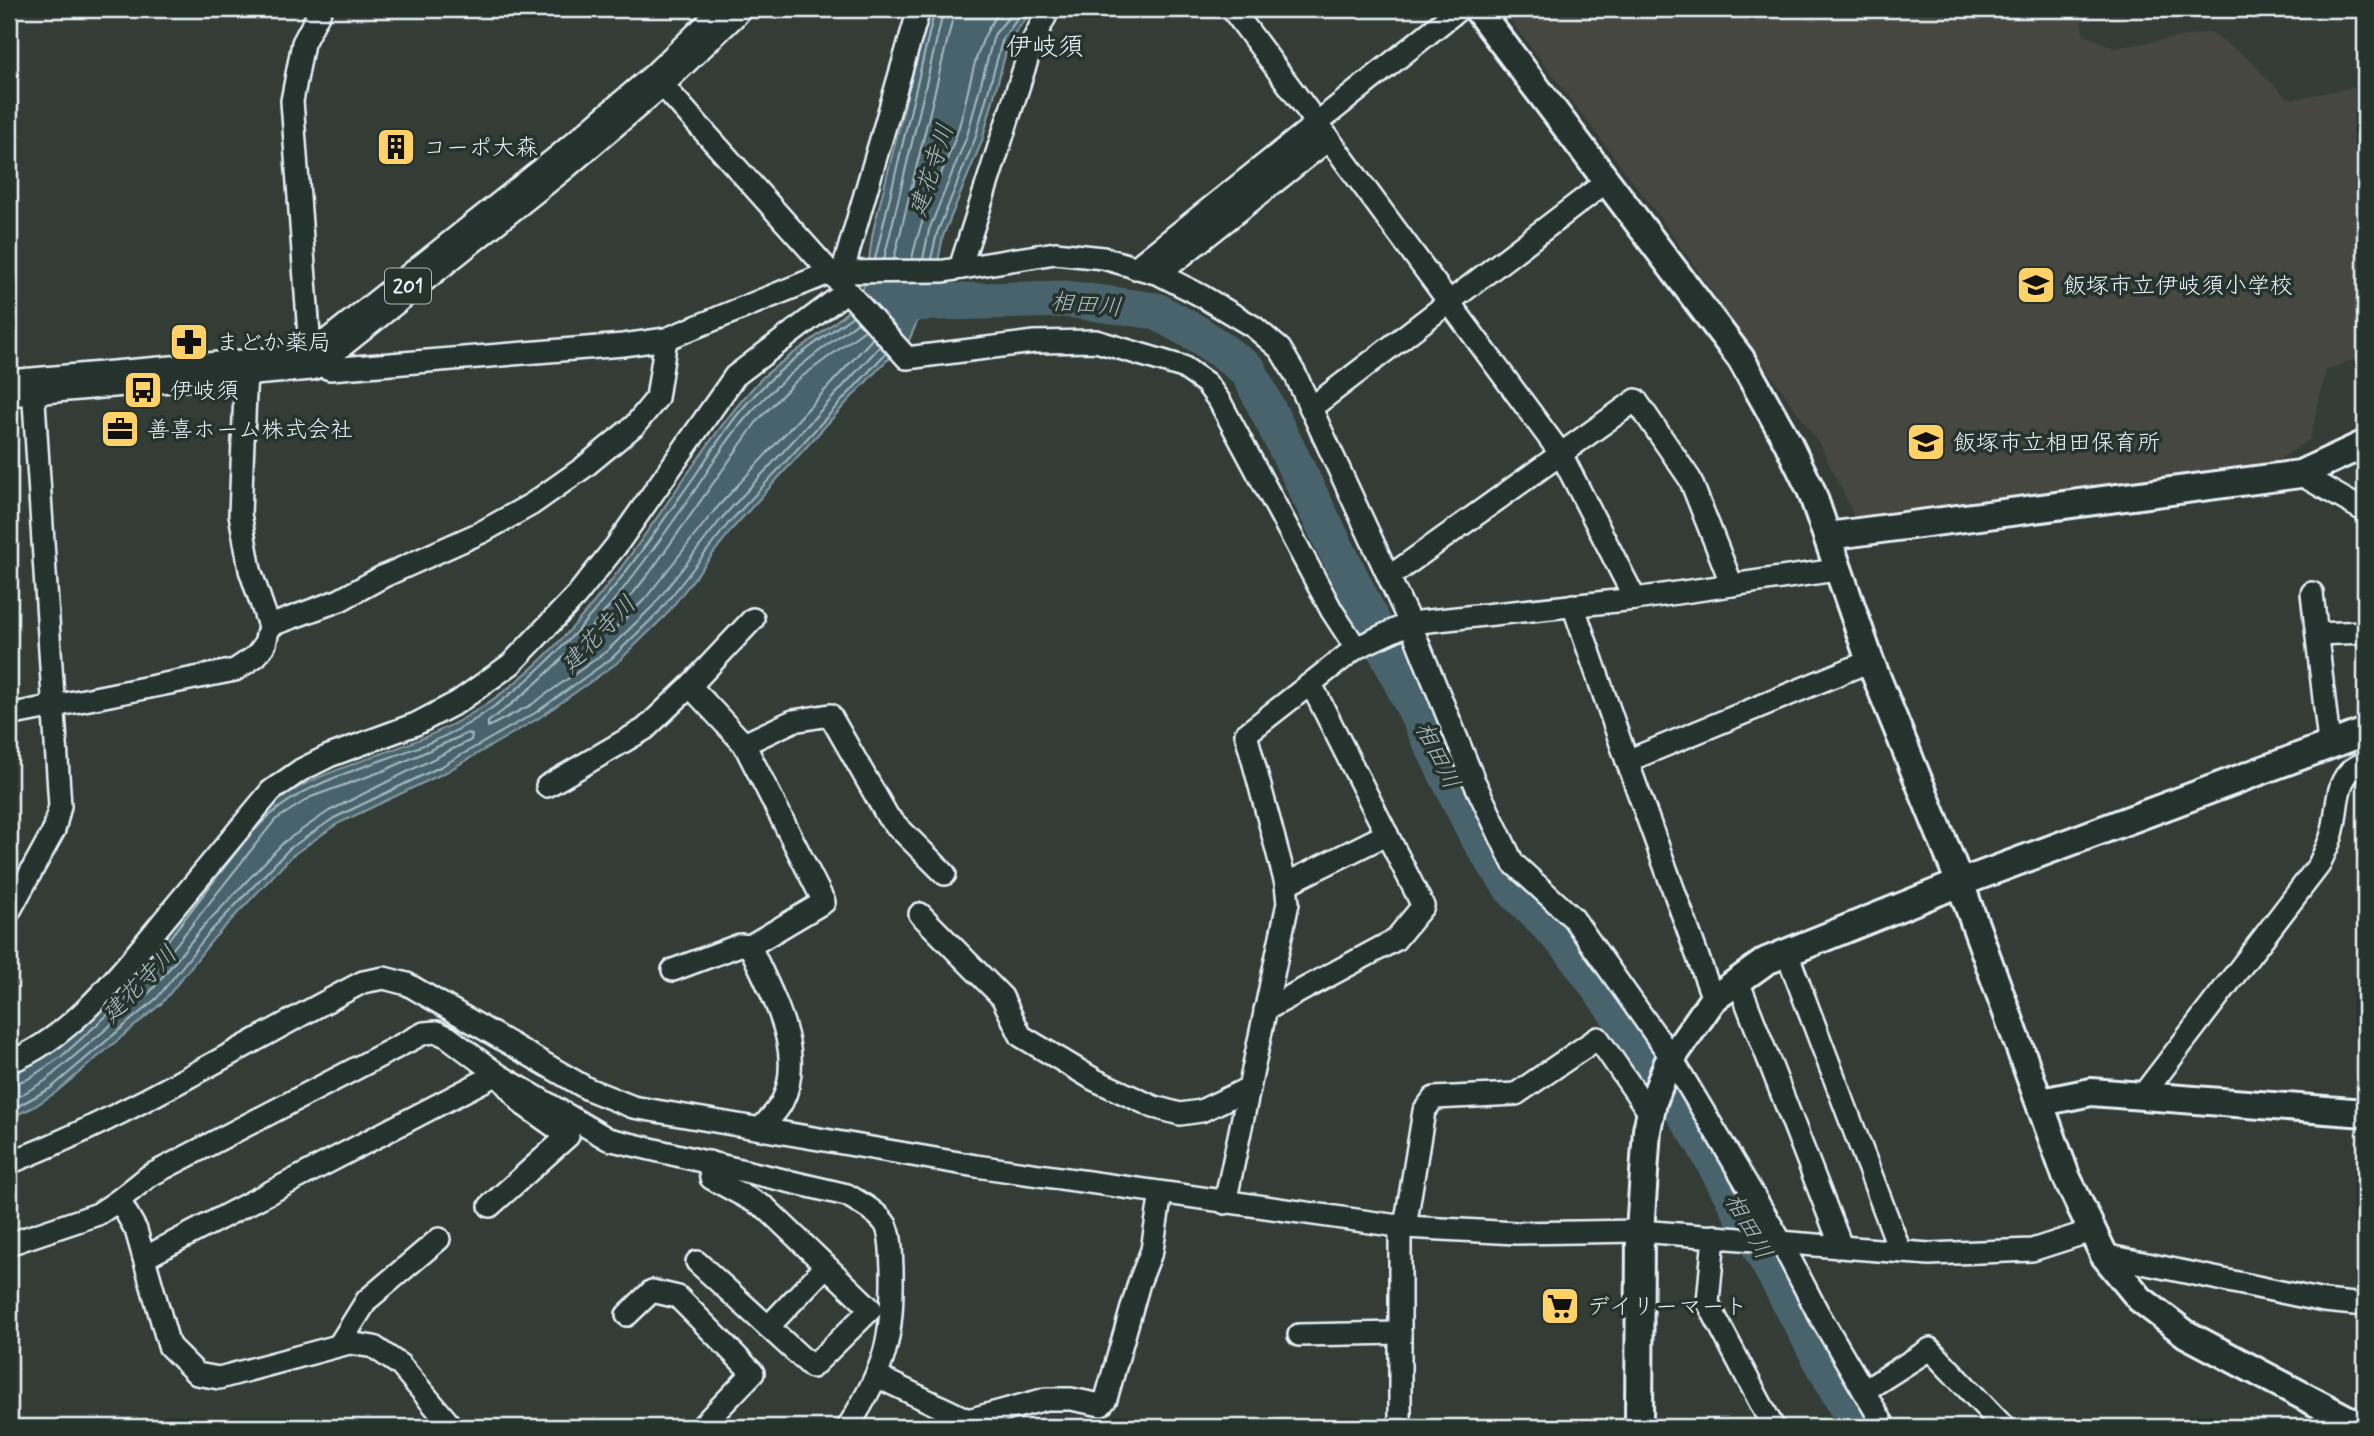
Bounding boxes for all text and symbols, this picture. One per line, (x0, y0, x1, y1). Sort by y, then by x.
district label: 伊岐須 (1006, 31, 1084, 65)
water label: 建花寺川 (903, 120, 962, 221)
building icon: コーポ大森 (375, 126, 417, 168)
place label: コーポ大森 (423, 134, 538, 164)
school or university icon: 飯塚市立伊岐須小学校 (2015, 264, 2057, 306)
road number: 201 (385, 268, 431, 304)
place label: 飯塚市立伊岐須小学校 (2063, 272, 2293, 302)
water label: 相田川 (1049, 287, 1123, 324)
pharmacy icon: まどか薬局 (168, 321, 210, 363)
place label: まどか薬局 (216, 329, 331, 359)
bus stop icon: 伊岐須 (122, 369, 164, 411)
place label: 伊岐須 (170, 377, 239, 407)
office icon: 善喜ホーム株式会社 (99, 408, 141, 450)
place label: 善喜ホーム株式会社 (147, 416, 353, 446)
school or university icon: 飯塚市立相田保育所 (1905, 421, 1947, 463)
place label: 飯塚市立相田保育所 (1953, 429, 2160, 459)
water label: 建花寺川 (555, 590, 644, 680)
water label: 相田川 (1407, 717, 1466, 795)
water label: 建花寺川 (96, 940, 185, 1030)
water label: 相田川 (1717, 1188, 1779, 1266)
supermarket icon: デイリーマート (1539, 1285, 1581, 1327)
place label: デイリーマート (1587, 1293, 1748, 1323)

